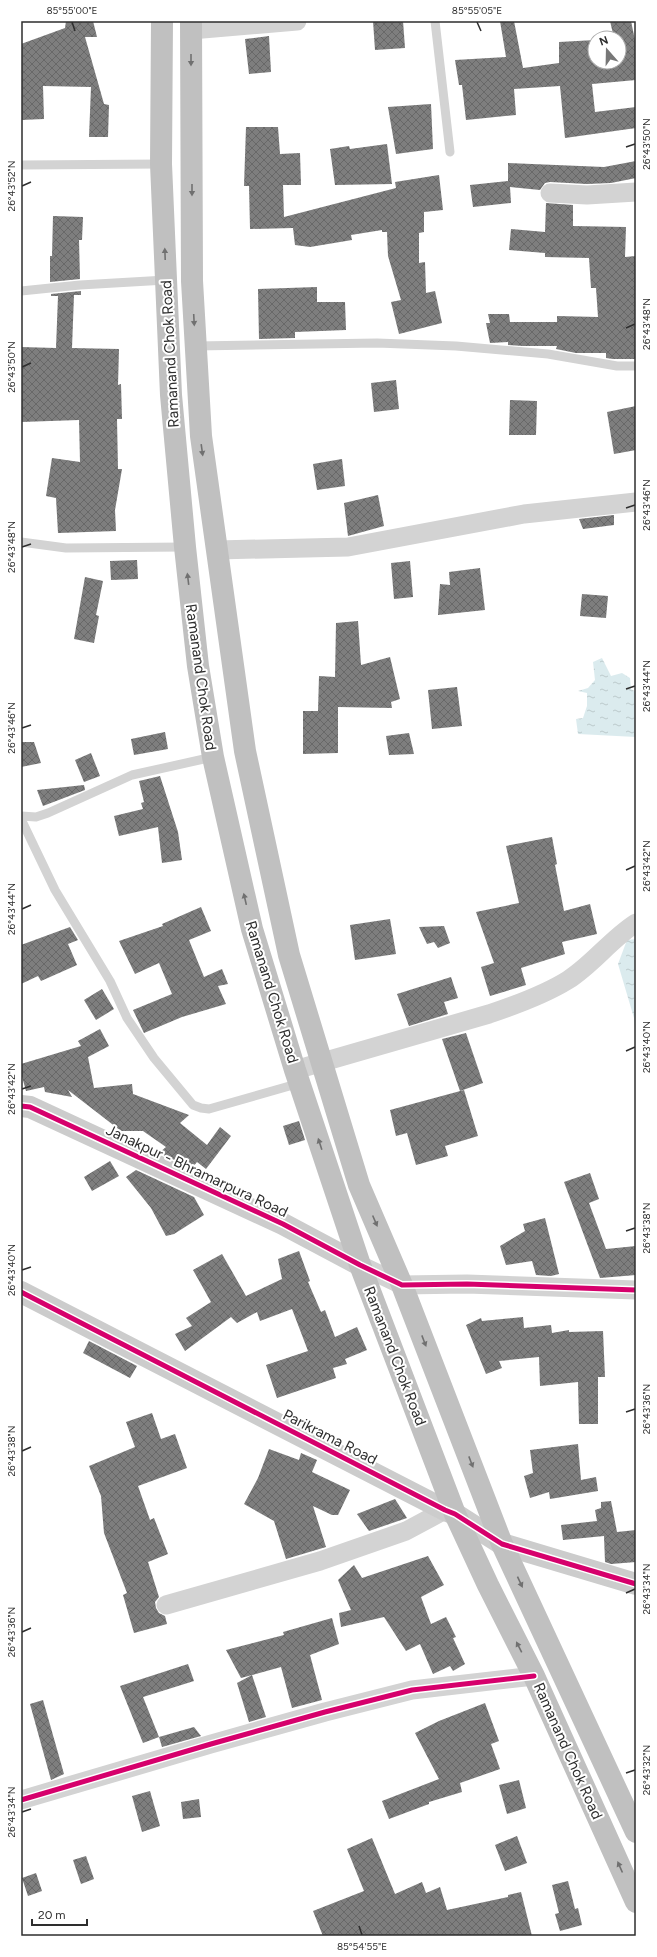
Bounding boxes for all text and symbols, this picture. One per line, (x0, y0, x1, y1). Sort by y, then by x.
text: 85°55'00"E (46, 4, 98, 17)
text: 85°55'05"E (452, 4, 502, 17)
north arrow (587, 30, 627, 70)
text: N (598, 34, 610, 49)
one-way arrow (188, 54, 194, 67)
text: 26°43'50"N (640, 118, 653, 170)
text: 26°43'52"N (5, 161, 18, 211)
one-way arrow (189, 184, 195, 197)
one-way arrow (162, 247, 168, 260)
street label: Ramanand Chok Road (157, 280, 183, 428)
text: 26°43'48"N (640, 298, 653, 350)
one-way arrow (191, 314, 198, 326)
text: 26°43'50"N (5, 341, 18, 393)
one-way arrow (199, 444, 205, 456)
text: 26°43'46"N (640, 479, 653, 531)
text: 26°43'48"N (5, 521, 18, 573)
one-way arrow (185, 573, 191, 585)
street label: Ramanand Chok Road (182, 603, 220, 751)
text: 26°43'44"N (640, 660, 653, 712)
text: 26°43'46"N (5, 702, 18, 754)
text: 26°43'42"N (640, 840, 653, 892)
text: 26°43'44"N (5, 883, 18, 935)
one-way arrow (242, 893, 248, 906)
street label: Ramanand Chok Road (242, 919, 302, 1065)
text: 26°43'40"N (640, 1021, 653, 1073)
text: 26°43'42"N (5, 1063, 18, 1115)
street label: Janakpur - Bhramarpura Road (103, 1121, 291, 1221)
one-way arrow (317, 1138, 323, 1150)
text: 26°43'38"N (640, 1202, 653, 1254)
one-way arrow (372, 1215, 378, 1226)
text: 26°43'40"N (5, 1244, 18, 1296)
street label: Ramanand Chok Road (360, 1284, 430, 1428)
one-way arrow (422, 1335, 428, 1347)
text: 26°43'36"N (640, 1384, 653, 1434)
street label: Parikrama Road (280, 1406, 380, 1468)
text: 26°43'38"N (5, 1425, 18, 1477)
one-way arrow (468, 1457, 474, 1469)
text: 26°43'34"N (640, 1563, 653, 1615)
one-way arrow (517, 1577, 523, 1588)
text: 26°43'36"N (5, 1607, 18, 1657)
one-way arrow (516, 1641, 522, 1652)
street label: Ramanand Chok Road (530, 1680, 606, 1822)
text: 26°43'32"N (640, 1745, 653, 1795)
text: 26°43'34"N (5, 1786, 18, 1838)
one-way arrow (617, 1861, 623, 1872)
scale bar (32, 1901, 87, 1927)
text: 20 m (38, 1908, 66, 1922)
text: 85°54'55"E (337, 1940, 387, 1953)

